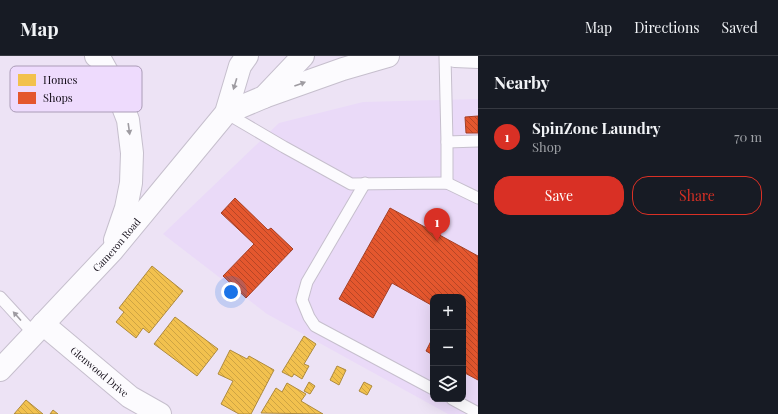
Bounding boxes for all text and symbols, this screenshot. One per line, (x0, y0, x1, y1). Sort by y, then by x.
text: Map (20, 15, 59, 41)
text: Map (585, 18, 612, 37)
text: Directions (634, 18, 700, 37)
text: Saved (722, 18, 758, 37)
legend (10, 66, 142, 112)
text: Nearby (494, 71, 549, 93)
text: Homes (43, 72, 77, 87)
one-way arrow (232, 78, 238, 90)
one-way arrow (295, 80, 307, 86)
text: Shops (43, 90, 73, 105)
text: SpinZone Laundry (532, 118, 660, 138)
one-way arrow (126, 123, 132, 135)
text: 1 (505, 128, 509, 145)
text: 70 m (734, 128, 762, 145)
text: Shop (532, 138, 561, 155)
button: Save (494, 176, 624, 215)
button: Share (632, 176, 762, 215)
pin: 1 (424, 208, 450, 241)
street label: Cameron Road (89, 215, 144, 275)
your location (221, 282, 241, 302)
map controls (430, 294, 466, 402)
button: + (430, 294, 466, 330)
one-way arrow (12, 311, 22, 321)
button: − (430, 330, 466, 366)
street label: Glenwood Drive (68, 343, 132, 400)
button: layers (430, 366, 466, 402)

